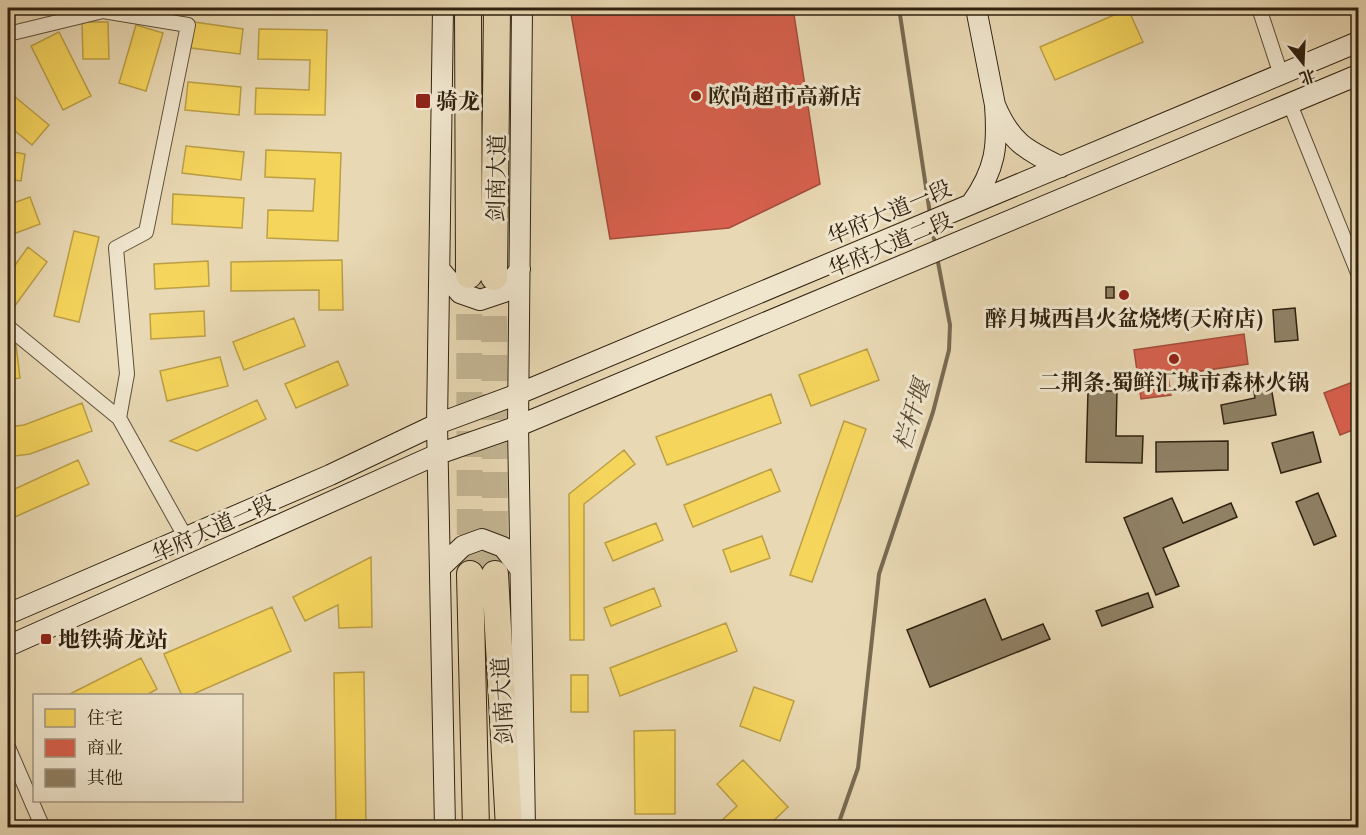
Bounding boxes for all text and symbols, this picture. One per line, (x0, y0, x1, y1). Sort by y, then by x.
north arrow (1273, 33, 1333, 93)
text: 北 (1296, 62, 1318, 88)
place label: 欧尚超市高新店 (708, 83, 862, 114)
place label: 骑龙 (436, 88, 480, 119)
marker: 欧尚超市高新店 (689, 89, 703, 103)
marker: 骑龙 (414, 92, 432, 110)
street label: 剑南大道 (482, 134, 515, 222)
street label: 华府大道一段 (823, 174, 957, 254)
street label: 华府大道二段 (824, 206, 958, 286)
marker: 醉月城西昌火盆烧烤(天府店) (1117, 288, 1131, 302)
place label: 醉月城西昌火盆烧烤(天府店) (985, 305, 1263, 336)
marker: 二荆条·蜀鲜汇城市森林火锅 (1167, 352, 1181, 366)
place label: 二荆条·蜀鲜汇城市森林火锅 (1039, 369, 1309, 400)
water label: 栏杆堰 (887, 372, 942, 455)
street label: 华府大道一段 (147, 489, 281, 571)
place label: 地铁骑龙站 (58, 626, 168, 657)
marker: 地铁骑龙站 (39, 632, 53, 646)
street label: 剑南大道 (487, 656, 522, 746)
legend (33, 694, 243, 802)
text: 住宅 (87, 707, 123, 732)
text: 商业 (87, 737, 123, 762)
text: 其他 (87, 767, 123, 792)

